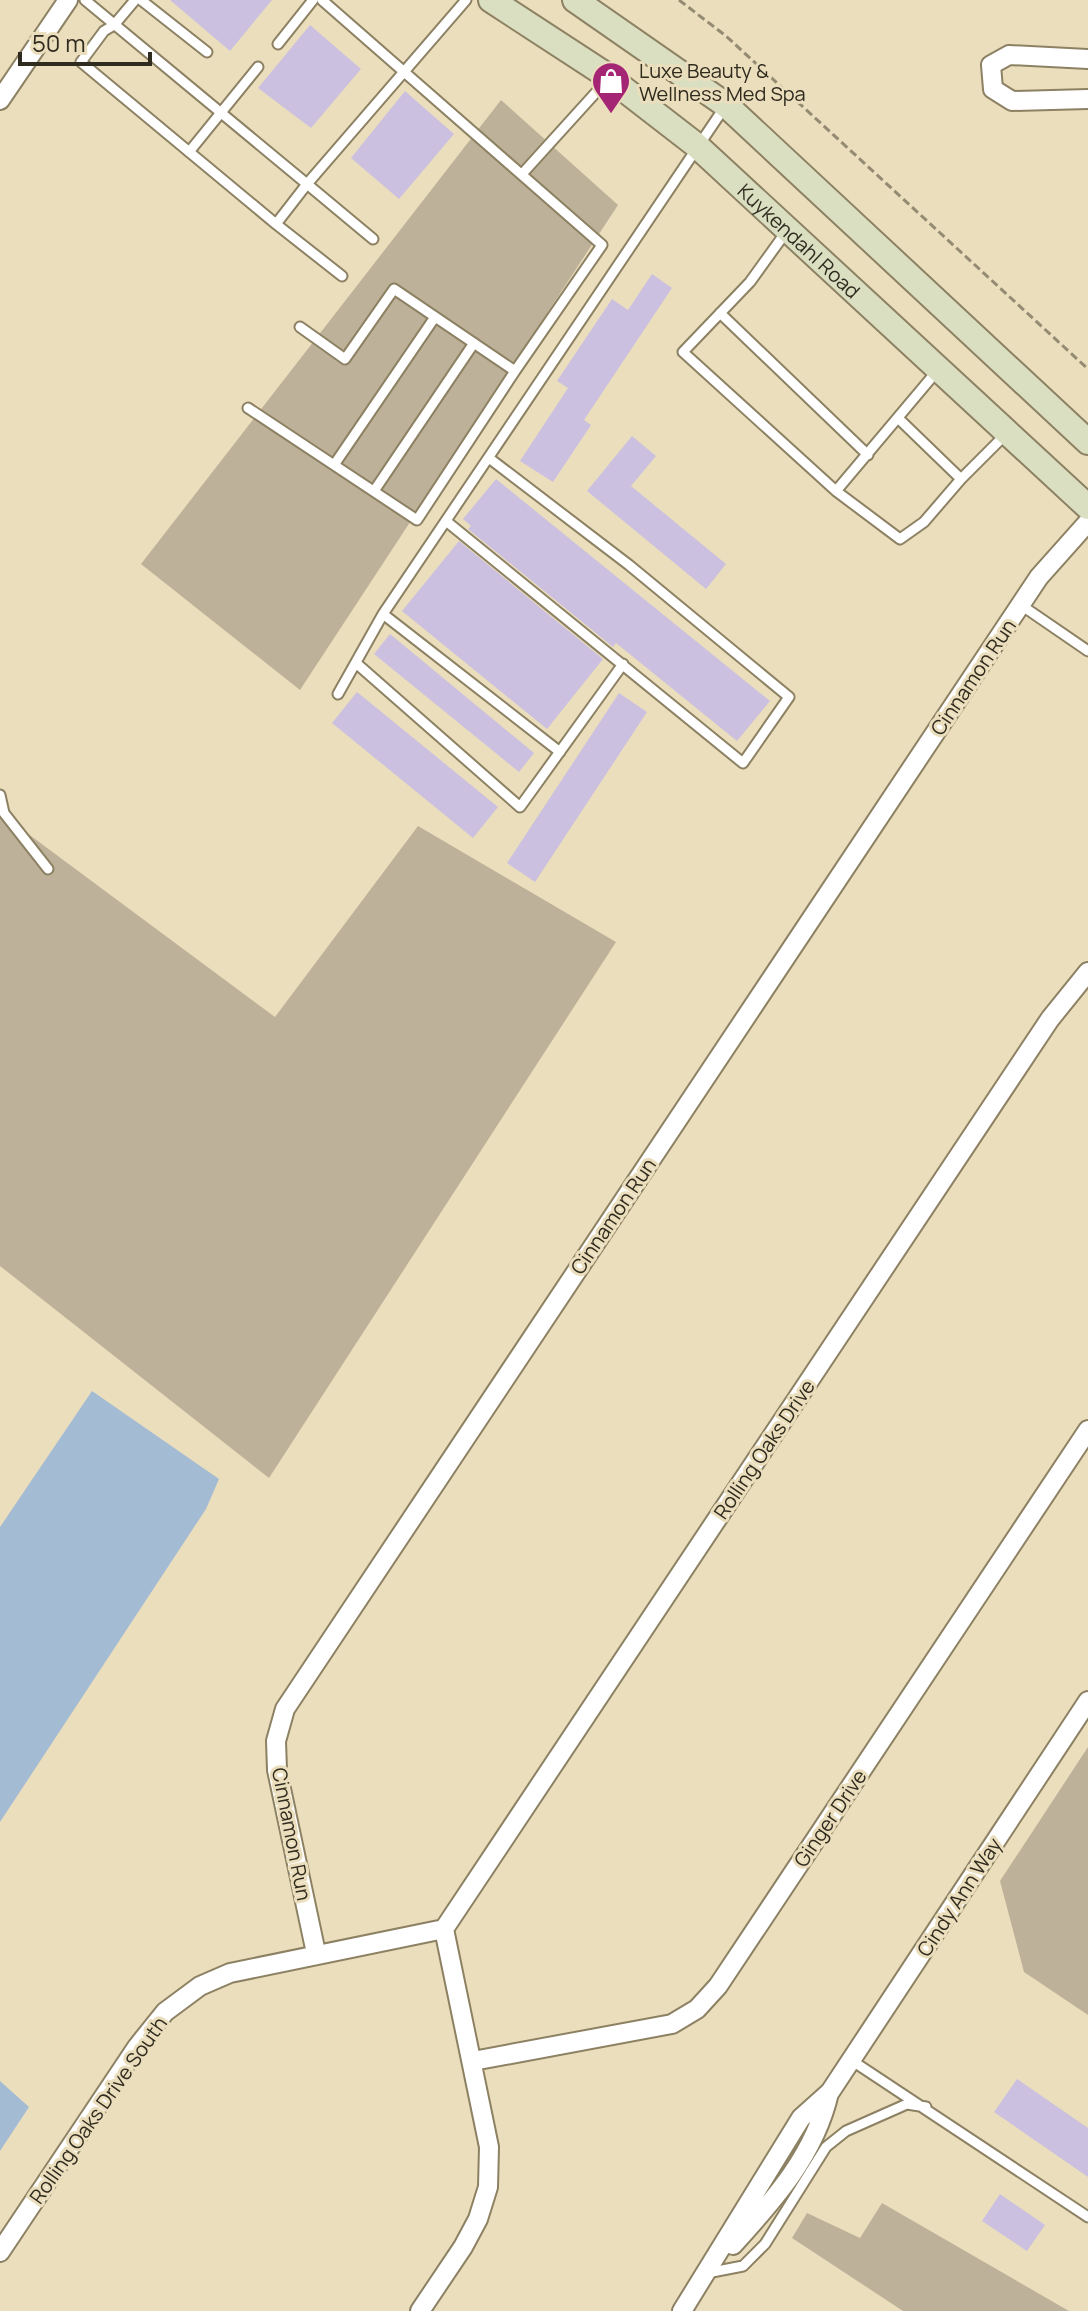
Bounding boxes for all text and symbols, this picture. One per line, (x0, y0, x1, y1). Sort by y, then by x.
scale bar (20, 16, 150, 66)
text: 50 m (32, 26, 86, 59)
place label: Luxe Beauty & Wellness Med Spa (639, 57, 806, 107)
shop icon: Luxe Beauty & Wellness Med Spa (590, 60, 632, 115)
street label: Kuykendahl Road (732, 177, 866, 304)
street label: Cinnamon Run (924, 614, 1022, 740)
street label: Cinnamon Run (564, 1153, 662, 1279)
street label: Rolling Oaks Drive (707, 1374, 821, 1524)
street label: Ginger Drive (787, 1764, 873, 1872)
street label: Cinnamon Run (266, 1765, 318, 1903)
street label: Cindy Ann Way (911, 1832, 1008, 1962)
street label: Rolling Oaks Drive South (23, 2011, 173, 2209)

